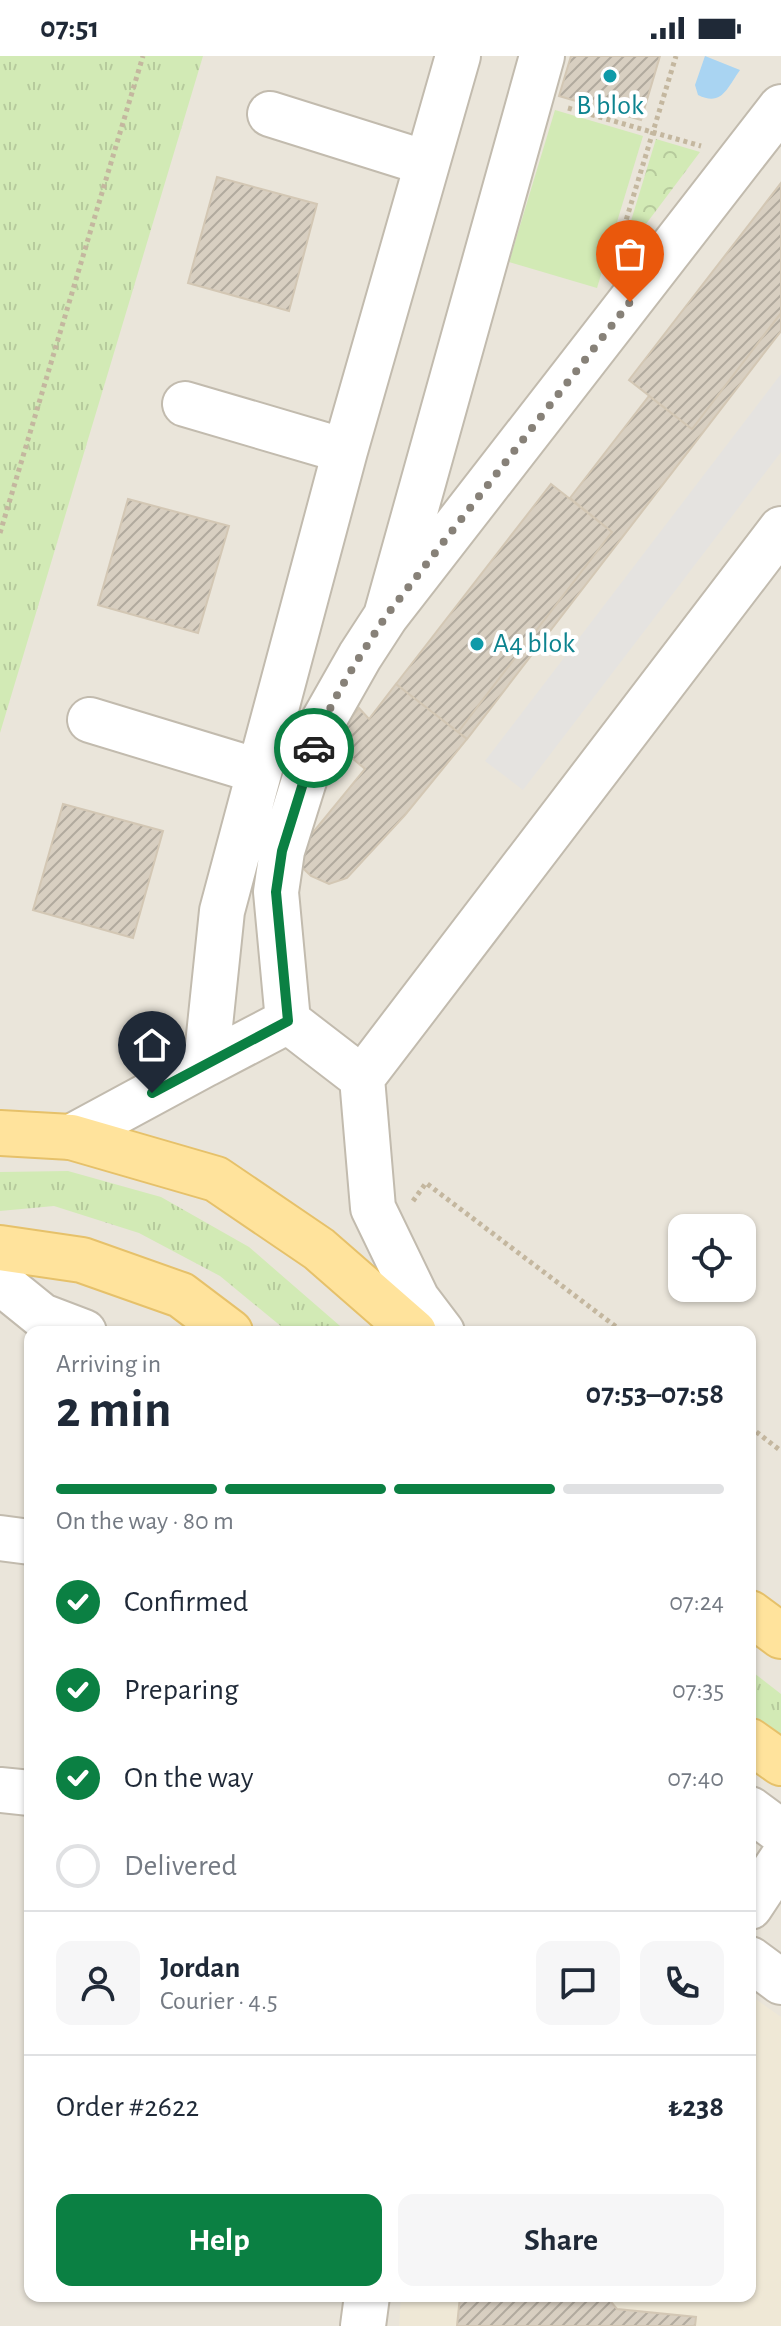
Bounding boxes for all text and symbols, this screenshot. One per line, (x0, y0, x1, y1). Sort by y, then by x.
text: 07:51 (40, 13, 99, 43)
marker: B blok (601, 67, 619, 85)
place label: B blok (576, 92, 644, 120)
pin (596, 220, 664, 302)
icon: bag (608, 232, 652, 276)
place label: A4 blok (493, 630, 575, 658)
marker: A4 blok (468, 635, 486, 653)
courier (274, 708, 354, 788)
icon: car (292, 726, 336, 770)
pin (118, 1011, 186, 1093)
icon: home (130, 1023, 174, 1067)
map controls (668, 1214, 756, 1302)
button: locate (668, 1214, 756, 1302)
text: Arriving in (56, 1351, 161, 1377)
text: 07:53–07:58 (586, 1379, 724, 1409)
text: 2 min (56, 1384, 171, 1436)
text: On the way · 80 m (56, 1508, 234, 1534)
icon: check (56, 1580, 100, 1624)
text: Confirmed (124, 1587, 248, 1617)
text: 07:24 (669, 1589, 724, 1615)
icon: check (56, 1668, 100, 1712)
text: Preparing (124, 1675, 239, 1705)
text: 07:35 (672, 1677, 724, 1703)
icon: check (56, 1756, 100, 1800)
text: On the way (124, 1763, 253, 1793)
text: 07:40 (667, 1765, 724, 1791)
text: Delivered (124, 1851, 237, 1881)
button: person (56, 1941, 140, 2025)
button: chat (536, 1941, 620, 2025)
button: phone (640, 1941, 724, 2025)
text: Jordan (160, 1953, 240, 1983)
text: Courier · 4.5 (160, 1988, 278, 2014)
text: Order #2622 (56, 2092, 199, 2122)
text: ₺238 (668, 2092, 724, 2122)
button: Help (56, 2194, 382, 2286)
button: Share (398, 2194, 724, 2286)

